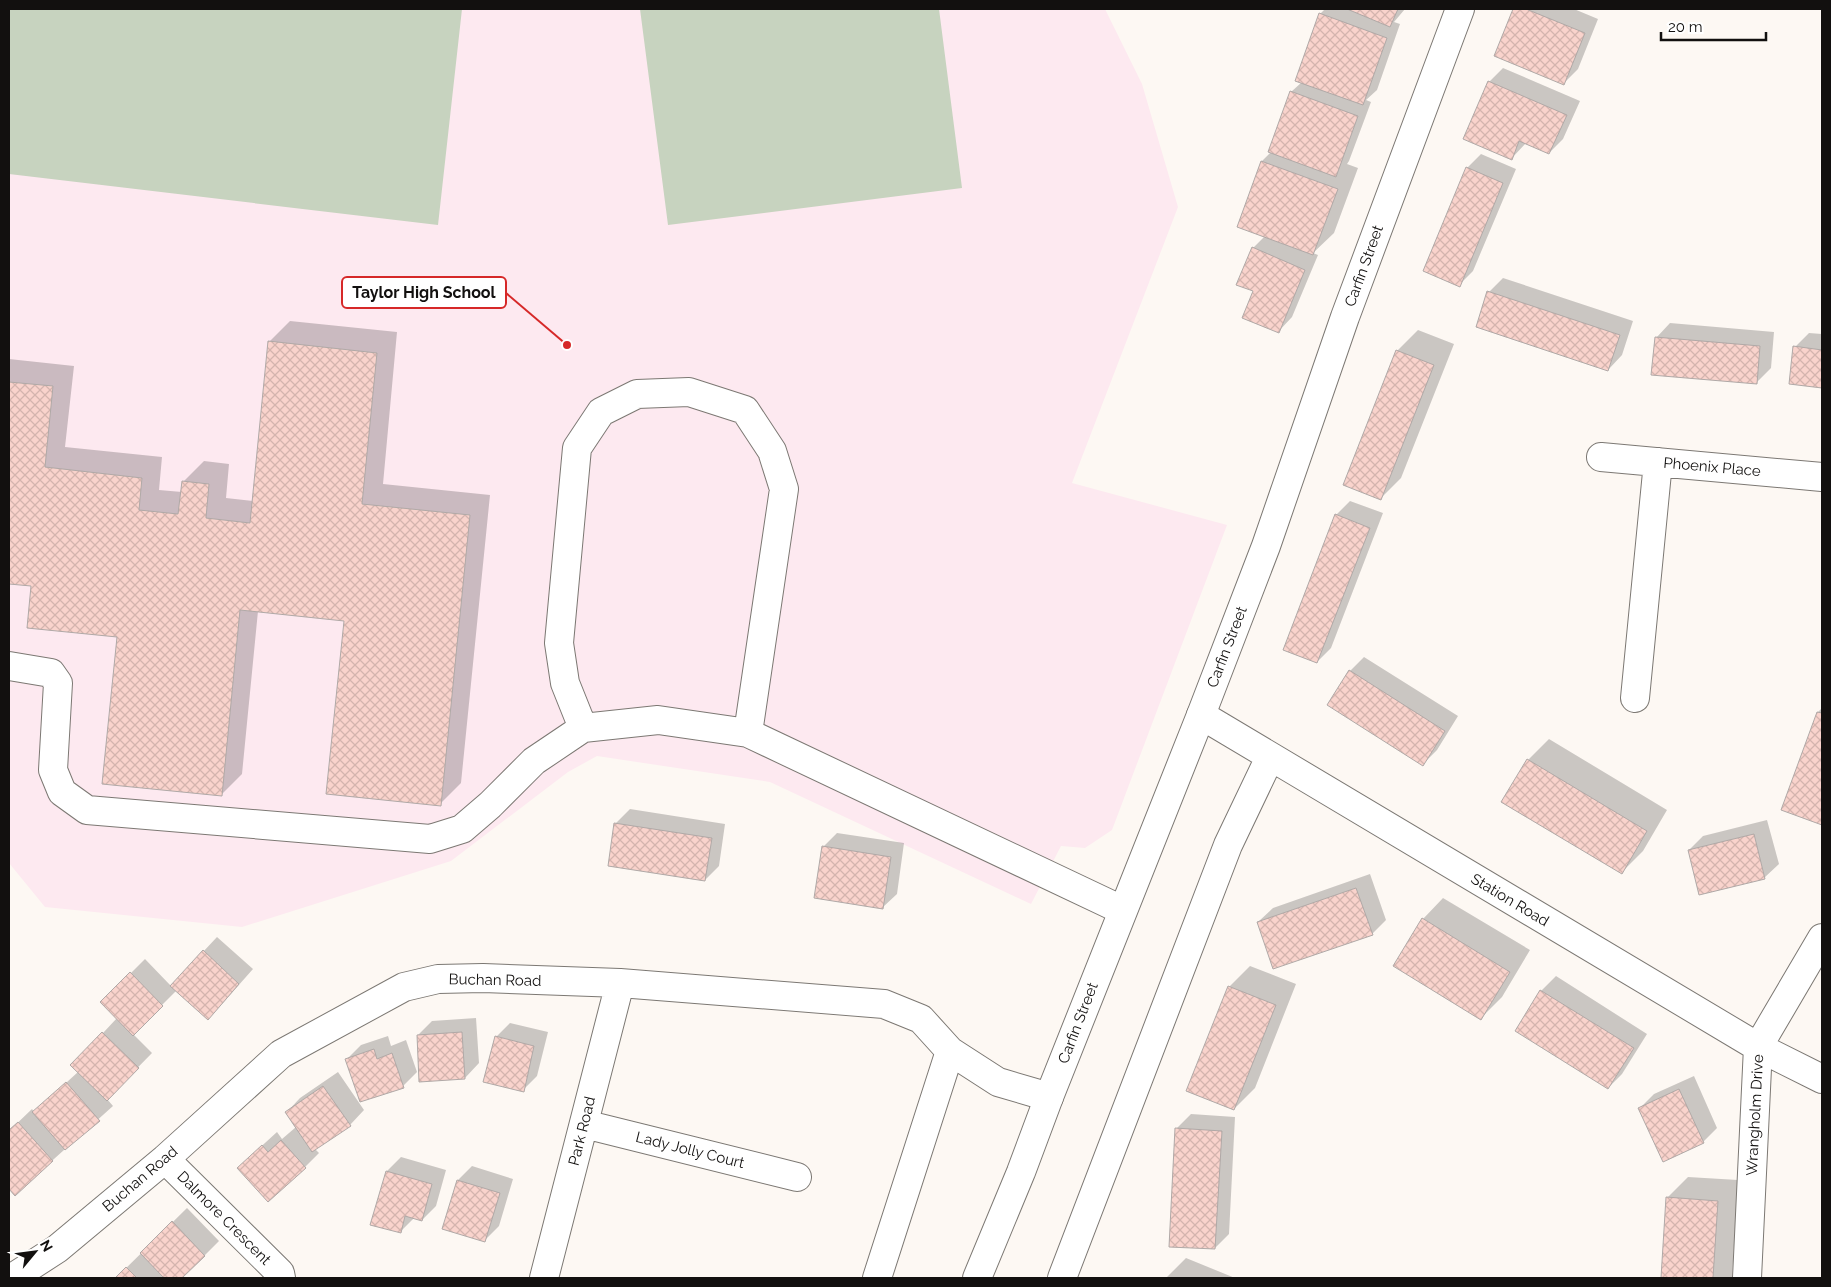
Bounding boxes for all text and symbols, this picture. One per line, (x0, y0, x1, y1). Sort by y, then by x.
scale bar (1661, 10, 1766, 42)
text: 20 m (1668, 18, 1703, 36)
street label: Carfin Street (1341, 223, 1387, 309)
callout: Taylor High School (342, 277, 506, 308)
text: Taylor High School (352, 283, 497, 302)
street label: Phoenix Place (1663, 454, 1762, 480)
street label: Carfin Street (1203, 604, 1251, 690)
street label: Station Road (1468, 870, 1552, 930)
street label: Buchan Road (449, 970, 541, 990)
street label: Carfin Street (1054, 980, 1102, 1066)
street label: Wrangholm Drive (1743, 1054, 1767, 1176)
street label: Park Road (565, 1095, 599, 1167)
street label: Lady Jolly Court (634, 1128, 746, 1172)
street label: Buchan Road (99, 1142, 181, 1216)
street label: Dalmore Crescent (173, 1167, 275, 1269)
north arrow (10, 1227, 60, 1277)
text: N (37, 1237, 56, 1254)

